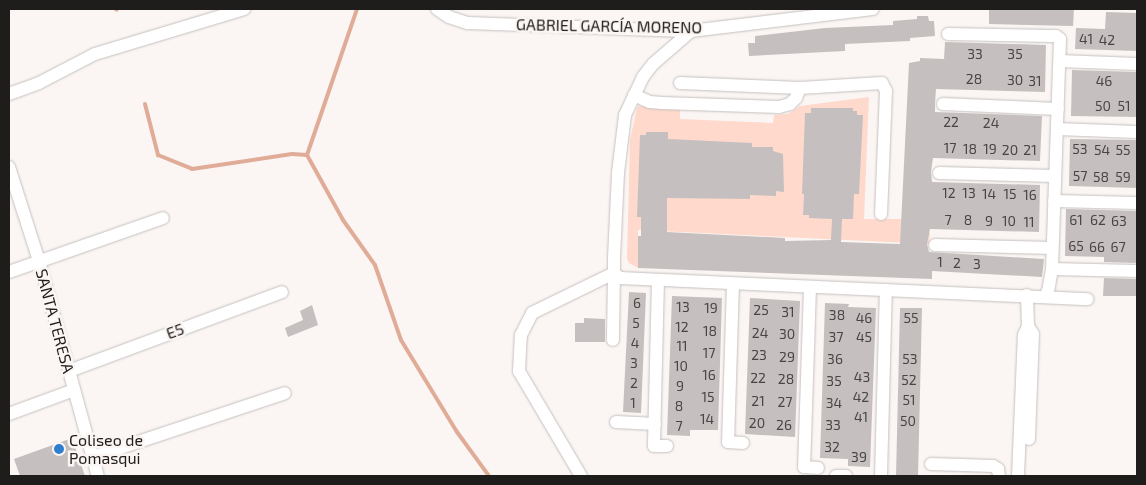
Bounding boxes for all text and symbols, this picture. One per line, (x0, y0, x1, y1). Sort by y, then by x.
street label: GABRIEL GARCÍA MORENO (515, 15, 703, 37)
house number: 41 (1079, 31, 1093, 47)
house number: 42 (1099, 32, 1115, 48)
house number: 33 (967, 46, 983, 62)
house number: 35 (1007, 46, 1023, 62)
house number: 28 (966, 71, 982, 87)
house number: 30 (1007, 72, 1023, 88)
house number: 31 (1028, 73, 1042, 89)
house number: 46 (1096, 73, 1112, 89)
house number: 50 (1095, 98, 1111, 114)
house number: 51 (1117, 98, 1131, 114)
house number: 22 (943, 114, 959, 130)
house number: 24 (983, 115, 999, 131)
house number: 17 (944, 140, 956, 156)
house number: 18 (963, 141, 977, 157)
house number: 19 (983, 141, 997, 157)
house number: 53 (1072, 141, 1088, 157)
house number: 20 (1002, 142, 1018, 158)
house number: 21 (1023, 142, 1037, 158)
house number: 54 (1094, 142, 1110, 158)
house number: 55 (1115, 142, 1131, 158)
house number: 57 (1073, 168, 1087, 184)
house number: 58 (1093, 169, 1109, 185)
house number: 59 (1115, 169, 1131, 185)
house number: 12 (942, 185, 956, 201)
house number: 13 (962, 185, 976, 201)
house number: 14 (982, 186, 996, 202)
house number: 15 (1003, 186, 1017, 202)
house number: 16 (1023, 187, 1037, 203)
house number: 7 (944, 212, 952, 228)
house number: 8 (964, 212, 972, 228)
house number: 61 (1069, 212, 1083, 228)
house number: 62 (1090, 212, 1106, 228)
house number: 9 (985, 213, 993, 229)
house number: 10 (1002, 213, 1016, 229)
house number: 63 (1111, 213, 1127, 229)
house number: 11 (1023, 214, 1035, 230)
house number: 65 (1068, 238, 1084, 254)
house number: 66 (1089, 239, 1105, 255)
house number: 67 (1110, 239, 1126, 255)
house number: 1 (937, 254, 943, 270)
house number: 2 (953, 255, 961, 271)
house number: 3 (973, 256, 981, 272)
street label: SANTA TERESA (32, 266, 78, 376)
house number: 6 (633, 295, 641, 311)
house number: 13 (676, 299, 690, 315)
house number: 19 (704, 300, 718, 316)
house number: 25 (753, 302, 769, 318)
house number: 31 (781, 304, 795, 320)
house number: 38 (829, 307, 845, 323)
house number: 46 (856, 310, 872, 326)
house number: 55 (903, 310, 919, 326)
house number: 5 (632, 315, 640, 331)
street label: E5 (163, 319, 187, 343)
house number: 12 (675, 319, 689, 335)
house number: 18 (703, 323, 717, 339)
house number: 24 (752, 325, 768, 341)
house number: 30 (779, 326, 795, 342)
house number: 37 (829, 329, 843, 345)
house number: 45 (856, 329, 872, 345)
house number: 4 (631, 335, 639, 351)
house number: 11 (676, 338, 688, 354)
house number: 17 (703, 345, 715, 361)
house number: 23 (751, 347, 767, 363)
house number: 29 (779, 349, 795, 365)
house number: 36 (827, 351, 843, 367)
house number: 53 (902, 351, 918, 367)
house number: 3 (630, 355, 638, 371)
house number: 10 (674, 358, 688, 374)
house number: 16 (702, 367, 716, 383)
house number: 43 (854, 369, 870, 385)
house number: 22 (750, 370, 766, 386)
house number: 28 (778, 371, 794, 387)
house number: 52 (901, 372, 917, 388)
house number: 35 (826, 373, 842, 389)
house number: 2 (630, 375, 638, 391)
house number: 9 (676, 378, 684, 394)
house number: 15 (701, 389, 715, 405)
house number: 42 (853, 389, 869, 405)
house number: 51 (902, 392, 916, 408)
house number: 21 (751, 393, 765, 409)
house number: 27 (777, 394, 793, 410)
house number: 1 (630, 395, 636, 411)
house number: 34 (826, 395, 842, 411)
house number: 8 (675, 398, 683, 414)
house number: 41 (854, 409, 868, 425)
house number: 14 (700, 411, 714, 427)
house number: 50 (900, 413, 916, 429)
house number: 20 (749, 415, 765, 431)
house number: 26 (776, 417, 792, 433)
house number: 33 (825, 417, 841, 433)
house number: 7 (675, 418, 683, 434)
place label: Coliseo de Pomasqui (69, 430, 143, 468)
house number: 32 (824, 439, 840, 455)
marker: Coliseo de Pomasqui (53, 443, 65, 455)
house number: 39 (851, 449, 867, 465)

